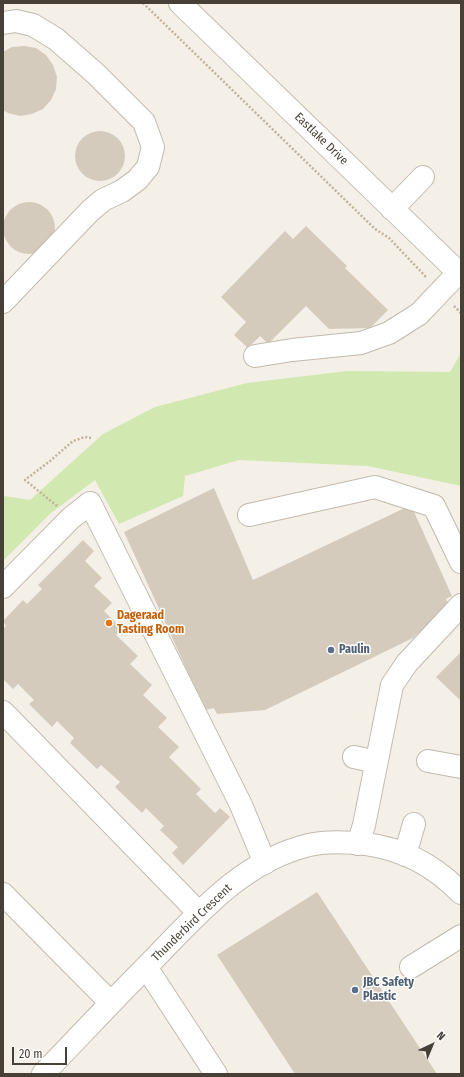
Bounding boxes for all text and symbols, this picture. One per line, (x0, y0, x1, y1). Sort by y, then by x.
street label: Eastlake Drive (291, 110, 351, 168)
place label: Dageraad Tasting Room (117, 609, 184, 637)
marker: Dageraad Tasting Room (104, 618, 114, 628)
place label: Paulin (339, 643, 370, 657)
marker: Paulin (326, 645, 336, 655)
street label: Thunderbird Crescent (149, 881, 235, 965)
place label: JBC Safety Plastic (363, 976, 414, 1004)
marker: JBC Safety Plastic (350, 985, 360, 995)
north arrow (412, 1025, 452, 1065)
text: N (434, 1029, 448, 1043)
scale bar (14, 1039, 69, 1065)
text: 20 m (19, 1047, 43, 1061)

